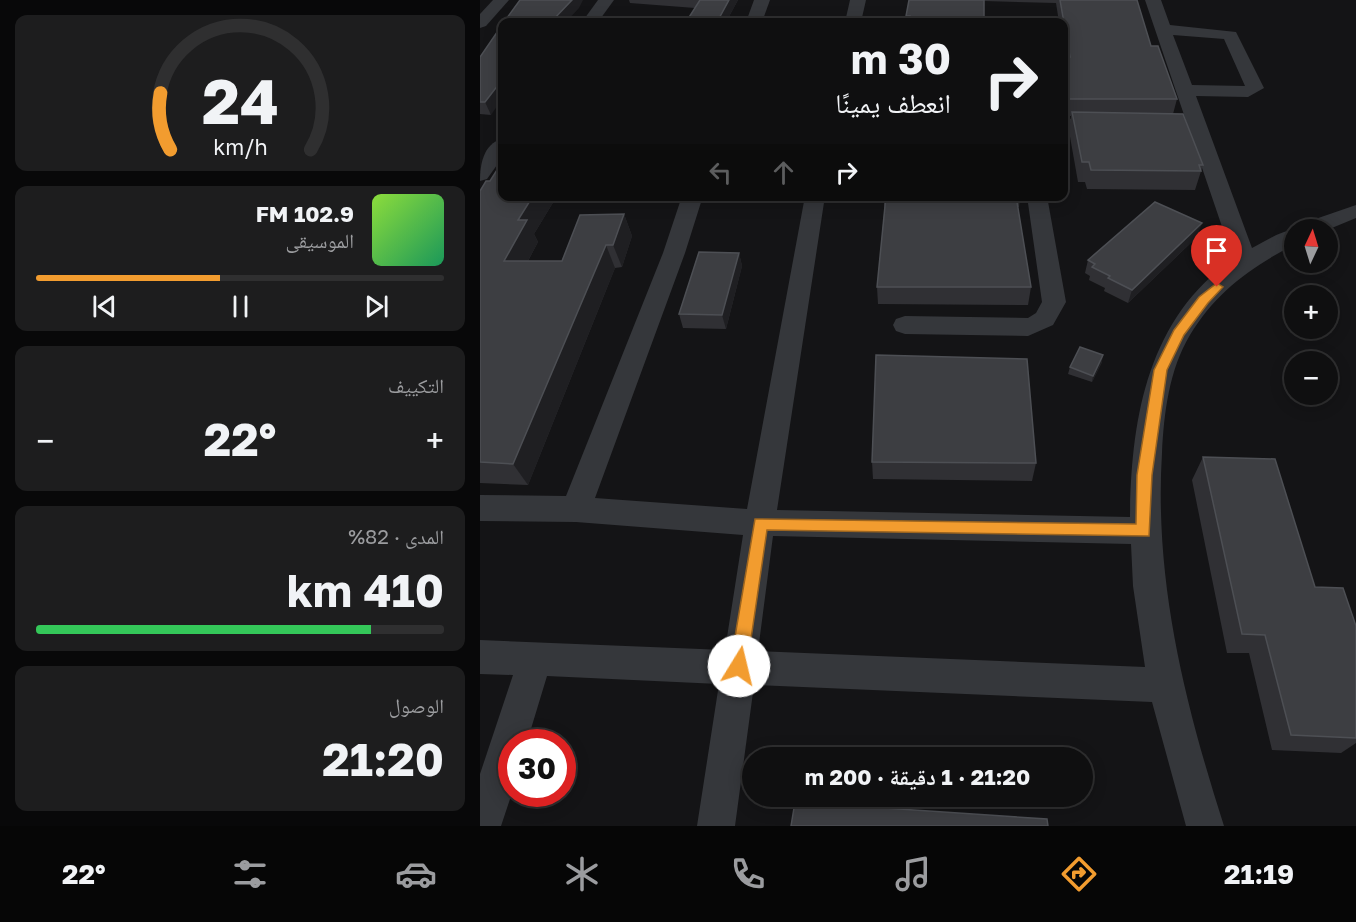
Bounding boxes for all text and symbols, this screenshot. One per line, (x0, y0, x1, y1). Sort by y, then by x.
text: 30 m (851, 33, 951, 83)
icon: right (972, 42, 1050, 120)
text: 24 (201, 63, 279, 138)
text: انعطف يمينًا (835, 87, 951, 119)
text: km/h (213, 134, 267, 160)
icon: left (704, 156, 737, 189)
icon: ahead (767, 156, 800, 189)
icon: right (830, 156, 863, 189)
text: 102.9 FM (256, 200, 354, 227)
north arrow (1284, 219, 1338, 273)
map controls (1284, 219, 1338, 405)
pin (1191, 225, 1242, 287)
text: الموسيقى (286, 228, 354, 252)
icon: arrive (1200, 234, 1233, 267)
button: + (1284, 285, 1338, 339)
icon: previous (88, 290, 121, 323)
icon: pause (224, 290, 257, 323)
icon: next (360, 290, 393, 323)
button: − (1284, 351, 1338, 405)
text: التكييف (388, 373, 444, 397)
text: 22° (204, 412, 276, 466)
text: − (36, 421, 54, 460)
text: + (426, 421, 444, 460)
text: المدى · 82% (348, 524, 444, 548)
text: 410 km (287, 563, 444, 617)
position arrow (707, 634, 771, 698)
text: الوصول (389, 693, 444, 717)
speed limit sign: 30 (498, 729, 576, 807)
text: 21:20 (322, 732, 444, 786)
text: 21:20 · 1 دقيقة · 200 m (805, 763, 1030, 790)
icon: filters (229, 853, 271, 895)
icon: car (395, 853, 437, 895)
icon: climate (561, 853, 603, 895)
icon: phone (727, 853, 769, 895)
icon: music (892, 853, 934, 895)
icon: directions (1058, 853, 1100, 895)
text: 22° (62, 858, 105, 890)
text: 21:19 (1224, 858, 1294, 890)

